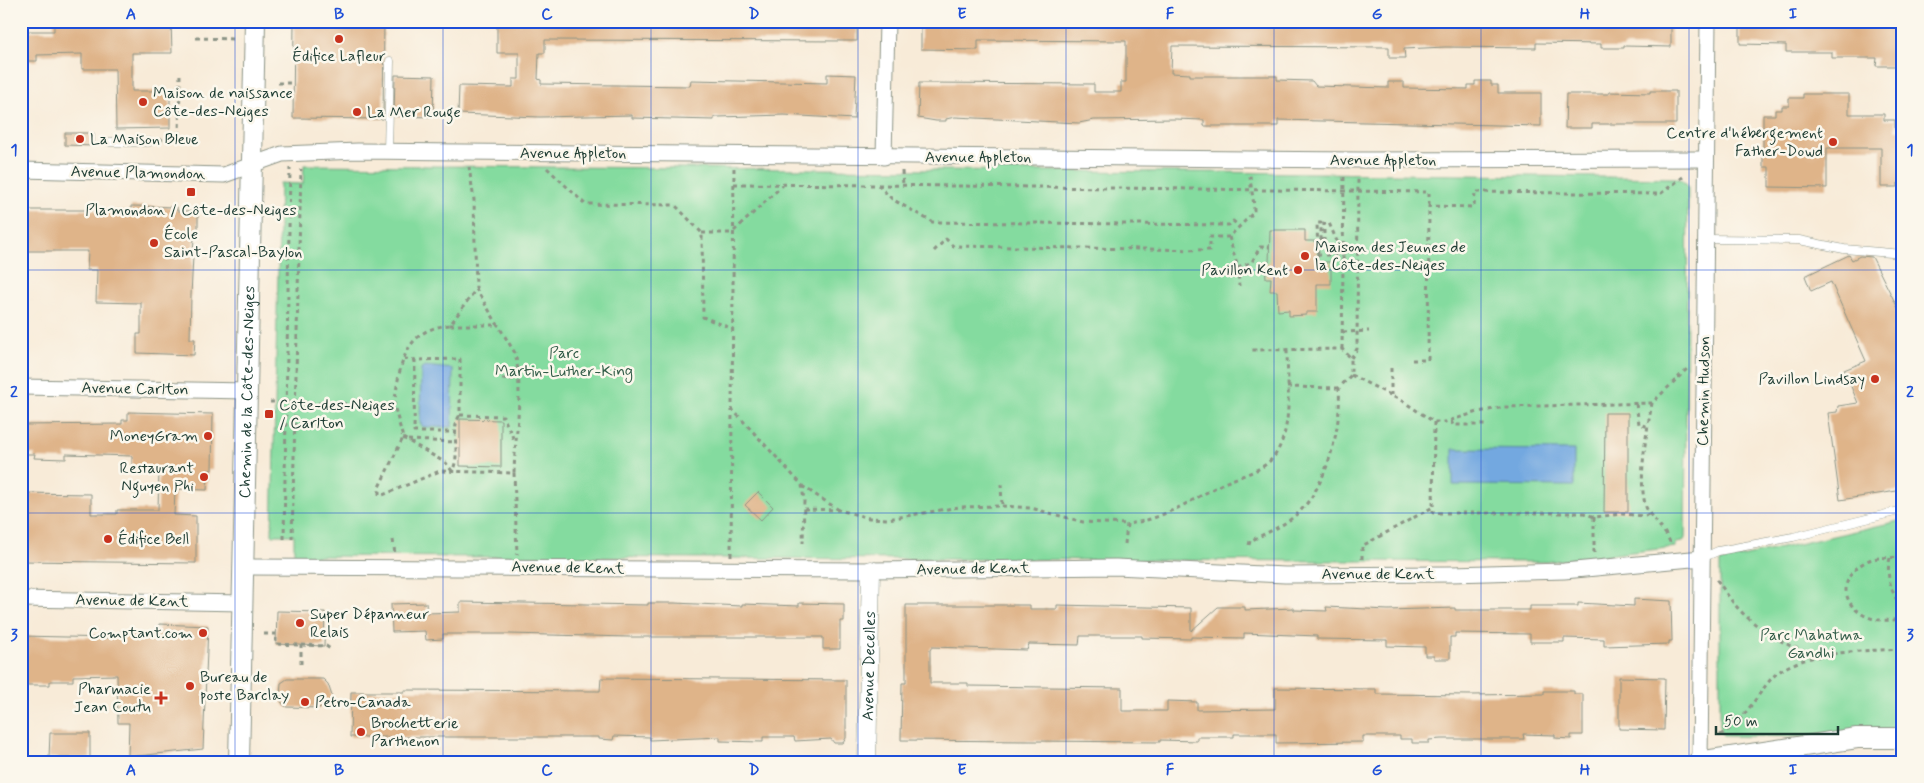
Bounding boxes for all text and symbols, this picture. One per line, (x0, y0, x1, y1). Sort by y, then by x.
text: A (126, 4, 136, 25)
text: B (334, 4, 344, 25)
text: C (541, 4, 553, 25)
text: D (748, 4, 760, 25)
text: E (957, 4, 967, 25)
text: F (1166, 4, 1175, 25)
text: G (1372, 4, 1383, 25)
text: H (1580, 4, 1591, 25)
text: I (1789, 4, 1798, 25)
marker: Édifice Lafleur (333, 33, 345, 45)
place label: Édifice Lafleur (292, 46, 386, 67)
place label: Maison de naissance Côte-des-Neiges (153, 83, 293, 122)
marker: Maison de naissance Côte-des-Neiges (137, 96, 149, 108)
place label: La Mer Rouge (367, 102, 461, 124)
marker: La Mer Rouge (351, 106, 363, 118)
place label: Centre d'hébergement Father-Dowd (1666, 123, 1823, 162)
place label: La Maison Bleue (90, 129, 199, 150)
marker: La Maison Bleue (74, 133, 86, 145)
marker: Centre d'hébergement Father-Dowd (1827, 136, 1839, 148)
text: 1 (10, 140, 18, 161)
text: 1 (1906, 140, 1914, 161)
street label: Avenue Appleton (520, 143, 626, 165)
street label: Avenue Appleton (925, 147, 1031, 169)
street label: Avenue Appleton (1330, 150, 1436, 172)
street label: Avenue Plamondon (70, 161, 206, 185)
marker: Plamondon / Côte-des-Neiges (185, 186, 197, 198)
place label: Plamondon / Côte-des-Neiges (85, 200, 297, 221)
place label: École Saint-Pascal-Baylon (164, 224, 302, 263)
marker: École Saint-Pascal-Baylon (148, 237, 160, 249)
place label: Maison des Jeunes de la Côte-des-Neiges (1315, 237, 1466, 276)
marker: Maison des Jeunes de la Côte-des-Neiges (1299, 250, 1311, 262)
place label: Pavillon Kent (1201, 260, 1288, 281)
marker: Pavillon Kent (1292, 264, 1304, 276)
street label: Chemin de la Côte-des-Neiges (234, 286, 260, 499)
street label: Chemin Hudson (1693, 336, 1715, 446)
park label: Parc Martin-Luther-King (495, 343, 633, 383)
place label: Pavillon Lindsay (1759, 369, 1865, 390)
marker: Pavillon Lindsay (1869, 373, 1881, 385)
street label: Avenue Carlton (81, 378, 189, 400)
text: 2 (10, 382, 18, 403)
text: 2 (1906, 382, 1914, 403)
place label: Côte-des-Neiges / Carlton (279, 395, 395, 434)
marker: Côte-des-Neiges / Carlton (263, 408, 275, 420)
place label: MoneyGram (110, 426, 198, 447)
marker: MoneyGram (202, 430, 214, 442)
place label: Restaurant Nguyen Phi (120, 458, 194, 498)
marker: Restaurant Nguyen Phi (198, 471, 210, 483)
place label: Édifice Bell (118, 529, 189, 550)
marker: Édifice Bell (102, 533, 114, 545)
street label: Avenue de Kent (511, 557, 625, 579)
street label: Avenue de Kent (916, 558, 1030, 580)
street label: Avenue de Kent (1321, 564, 1435, 585)
street label: Avenue de Kent (75, 590, 189, 612)
place label: Super Dépanneur Relais (310, 604, 429, 643)
street label: Avenue Decelles (857, 611, 881, 721)
marker: Super Dépanneur Relais (294, 617, 306, 629)
place label: Comptant.com (88, 623, 193, 644)
text: 3 (10, 625, 18, 646)
park label: Parc Mahatma Gandhi (1760, 625, 1862, 664)
text: 3 (1906, 625, 1914, 646)
marker: Comptant.com (197, 627, 209, 639)
place label: Bureau de poste Barclay (200, 667, 289, 706)
place label: Pharmacie Jean Coutu (74, 679, 152, 718)
marker: Bureau de poste Barclay (184, 680, 196, 692)
marker: Pharmacie Jean Coutu (155, 692, 167, 704)
place label: Petro-Canada (315, 692, 411, 713)
marker: Petro-Canada (299, 696, 311, 708)
scale bar (1716, 703, 1839, 735)
text: 50 m (1724, 712, 1758, 732)
place label: Brochetterie Parthenon (371, 713, 459, 752)
marker: Brochetterie Parthenon (355, 726, 367, 738)
text: A (126, 760, 136, 781)
text: B (334, 760, 344, 781)
text: C (541, 760, 553, 781)
text: D (748, 760, 760, 781)
text: E (957, 760, 967, 781)
text: F (1166, 760, 1175, 781)
text: G (1372, 760, 1383, 781)
text: H (1580, 760, 1591, 781)
text: I (1789, 760, 1798, 781)

